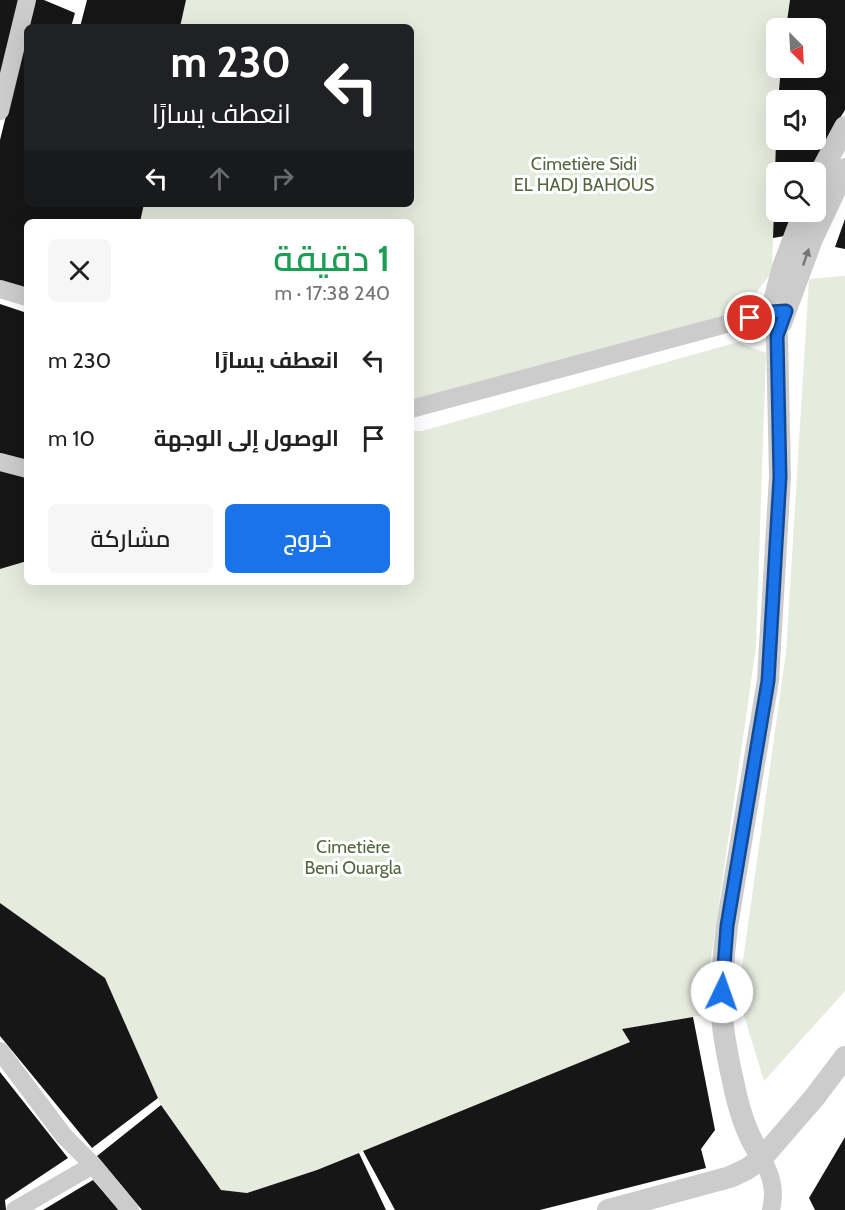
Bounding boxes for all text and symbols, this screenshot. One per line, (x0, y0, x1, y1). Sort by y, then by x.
north arrow (766, 18, 826, 78)
map controls (766, 18, 826, 222)
text: 230 m (171, 36, 291, 88)
icon: left (312, 48, 390, 126)
button: sound (766, 90, 826, 150)
text: انعطف يسارًا (152, 97, 291, 130)
park label: Cimetière Sidi EL HADJ BAHOUS (514, 153, 654, 196)
icon: left (140, 162, 173, 195)
icon: ahead (203, 162, 236, 195)
icon: right (266, 162, 299, 195)
button: search (766, 162, 826, 222)
text: 1 دقيقة (273, 236, 390, 280)
button: close (48, 239, 111, 302)
one-way arrow (801, 247, 811, 265)
text: 240 m · 17:38 (275, 281, 390, 305)
pin (724, 292, 775, 343)
icon: arrive (733, 301, 766, 334)
icon: left (357, 344, 390, 377)
text: 230 m (48, 347, 111, 374)
text: انعطف يسارًا (214, 347, 339, 374)
icon: arrive (357, 422, 390, 455)
text: 10 m (48, 425, 95, 452)
text: الوصول إلى الوجهة (154, 425, 339, 452)
button: مشاركة (48, 504, 213, 573)
button: خروج (225, 504, 390, 573)
park label: Cimetière Beni Ouargla (304, 836, 402, 879)
position arrow (690, 960, 754, 1024)

